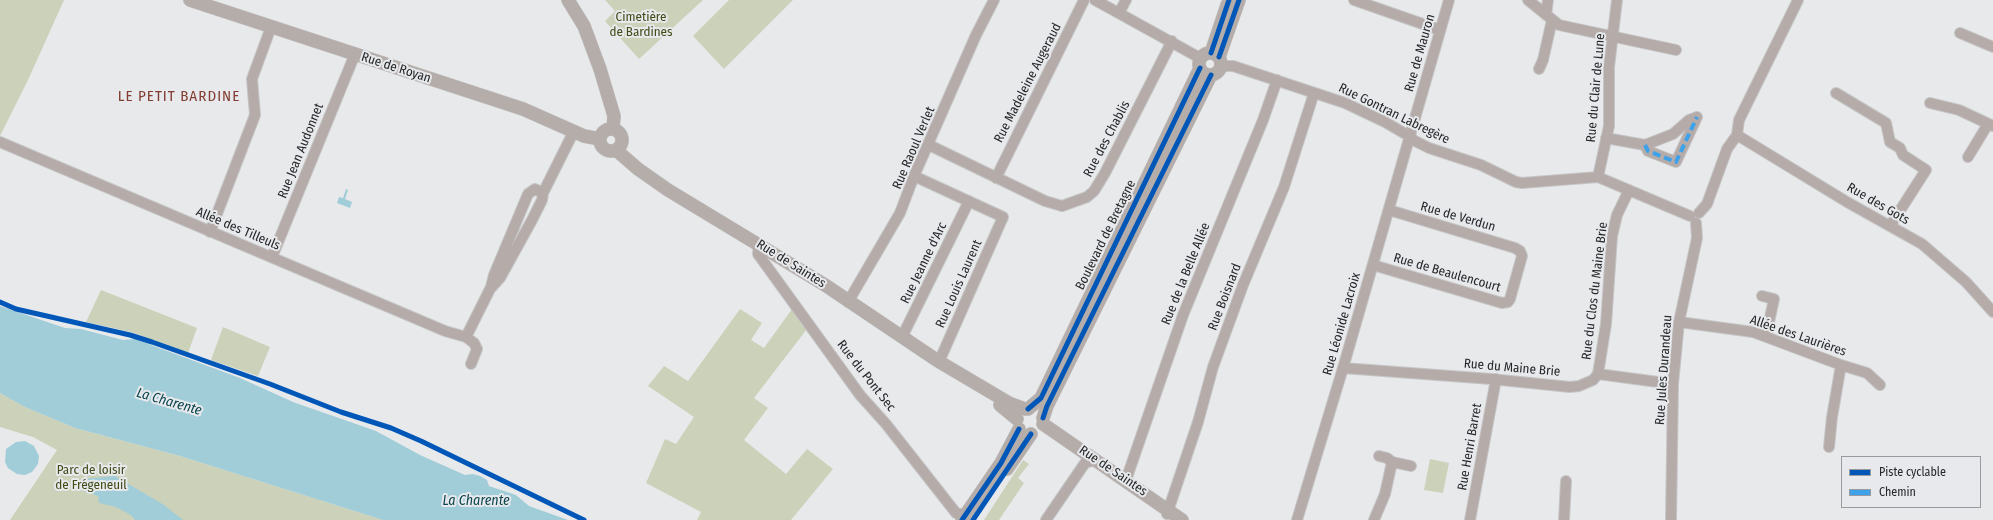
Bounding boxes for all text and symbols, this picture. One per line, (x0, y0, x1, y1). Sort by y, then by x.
park label: Cimetière de Bardines (609, 9, 673, 40)
street label: Rue de Mauron (1401, 12, 1439, 94)
street label: Rue Madeleine Augeraud (991, 21, 1065, 145)
street label: Rue du Clair de Lune (1583, 33, 1609, 143)
street label: Rue de Royan (359, 49, 433, 87)
street label: Rue Gontran Labregère (1336, 80, 1452, 148)
district label: LE PETIT BARDINE (118, 88, 240, 106)
street label: Rue des Chablis (1080, 98, 1134, 180)
street label: Rue Jean Audonnet (275, 101, 327, 201)
street label: Rue Raoul Verlet (890, 104, 938, 192)
street label: Boulevard de Bretagne (1073, 177, 1139, 293)
street label: Rue des Gots (1844, 180, 1912, 228)
street label: Rue de Verdun (1419, 199, 1497, 235)
street label: Allée des Tilleuls (194, 204, 282, 254)
street label: Rue Jeanne d'Arc (898, 220, 950, 306)
street label: Rue de la Belle Allée (1158, 221, 1214, 327)
street label: Rue du Clos du Maine Brie (1579, 221, 1611, 361)
street label: Rue de Saintes (753, 237, 829, 291)
street label: Rue Louis Laurent (933, 237, 985, 331)
street label: Rue de Beaulencourt (1392, 250, 1502, 296)
street label: Rue Boisnard (1205, 261, 1245, 333)
street label: Rue Léonide Lacroix (1320, 271, 1364, 377)
street label: Allée des Laurières (1748, 312, 1848, 360)
street label: Rue Jules Durandeau (1652, 314, 1676, 426)
street label: Rue du Pont Sec (833, 337, 899, 415)
street label: Rue du Maine Brie (1463, 356, 1561, 380)
water label: La Charente (134, 385, 204, 419)
street label: Rue Henri Barret (1455, 402, 1485, 492)
street label: Rue de Saintes (1076, 443, 1150, 499)
legend (1841, 456, 1981, 508)
park label: Parc de loisir de Frégeneuil (55, 462, 127, 493)
text: Piste cyclable (1879, 465, 1946, 479)
text: Chemin (1879, 485, 1916, 499)
water label: La Charente (442, 493, 510, 509)

